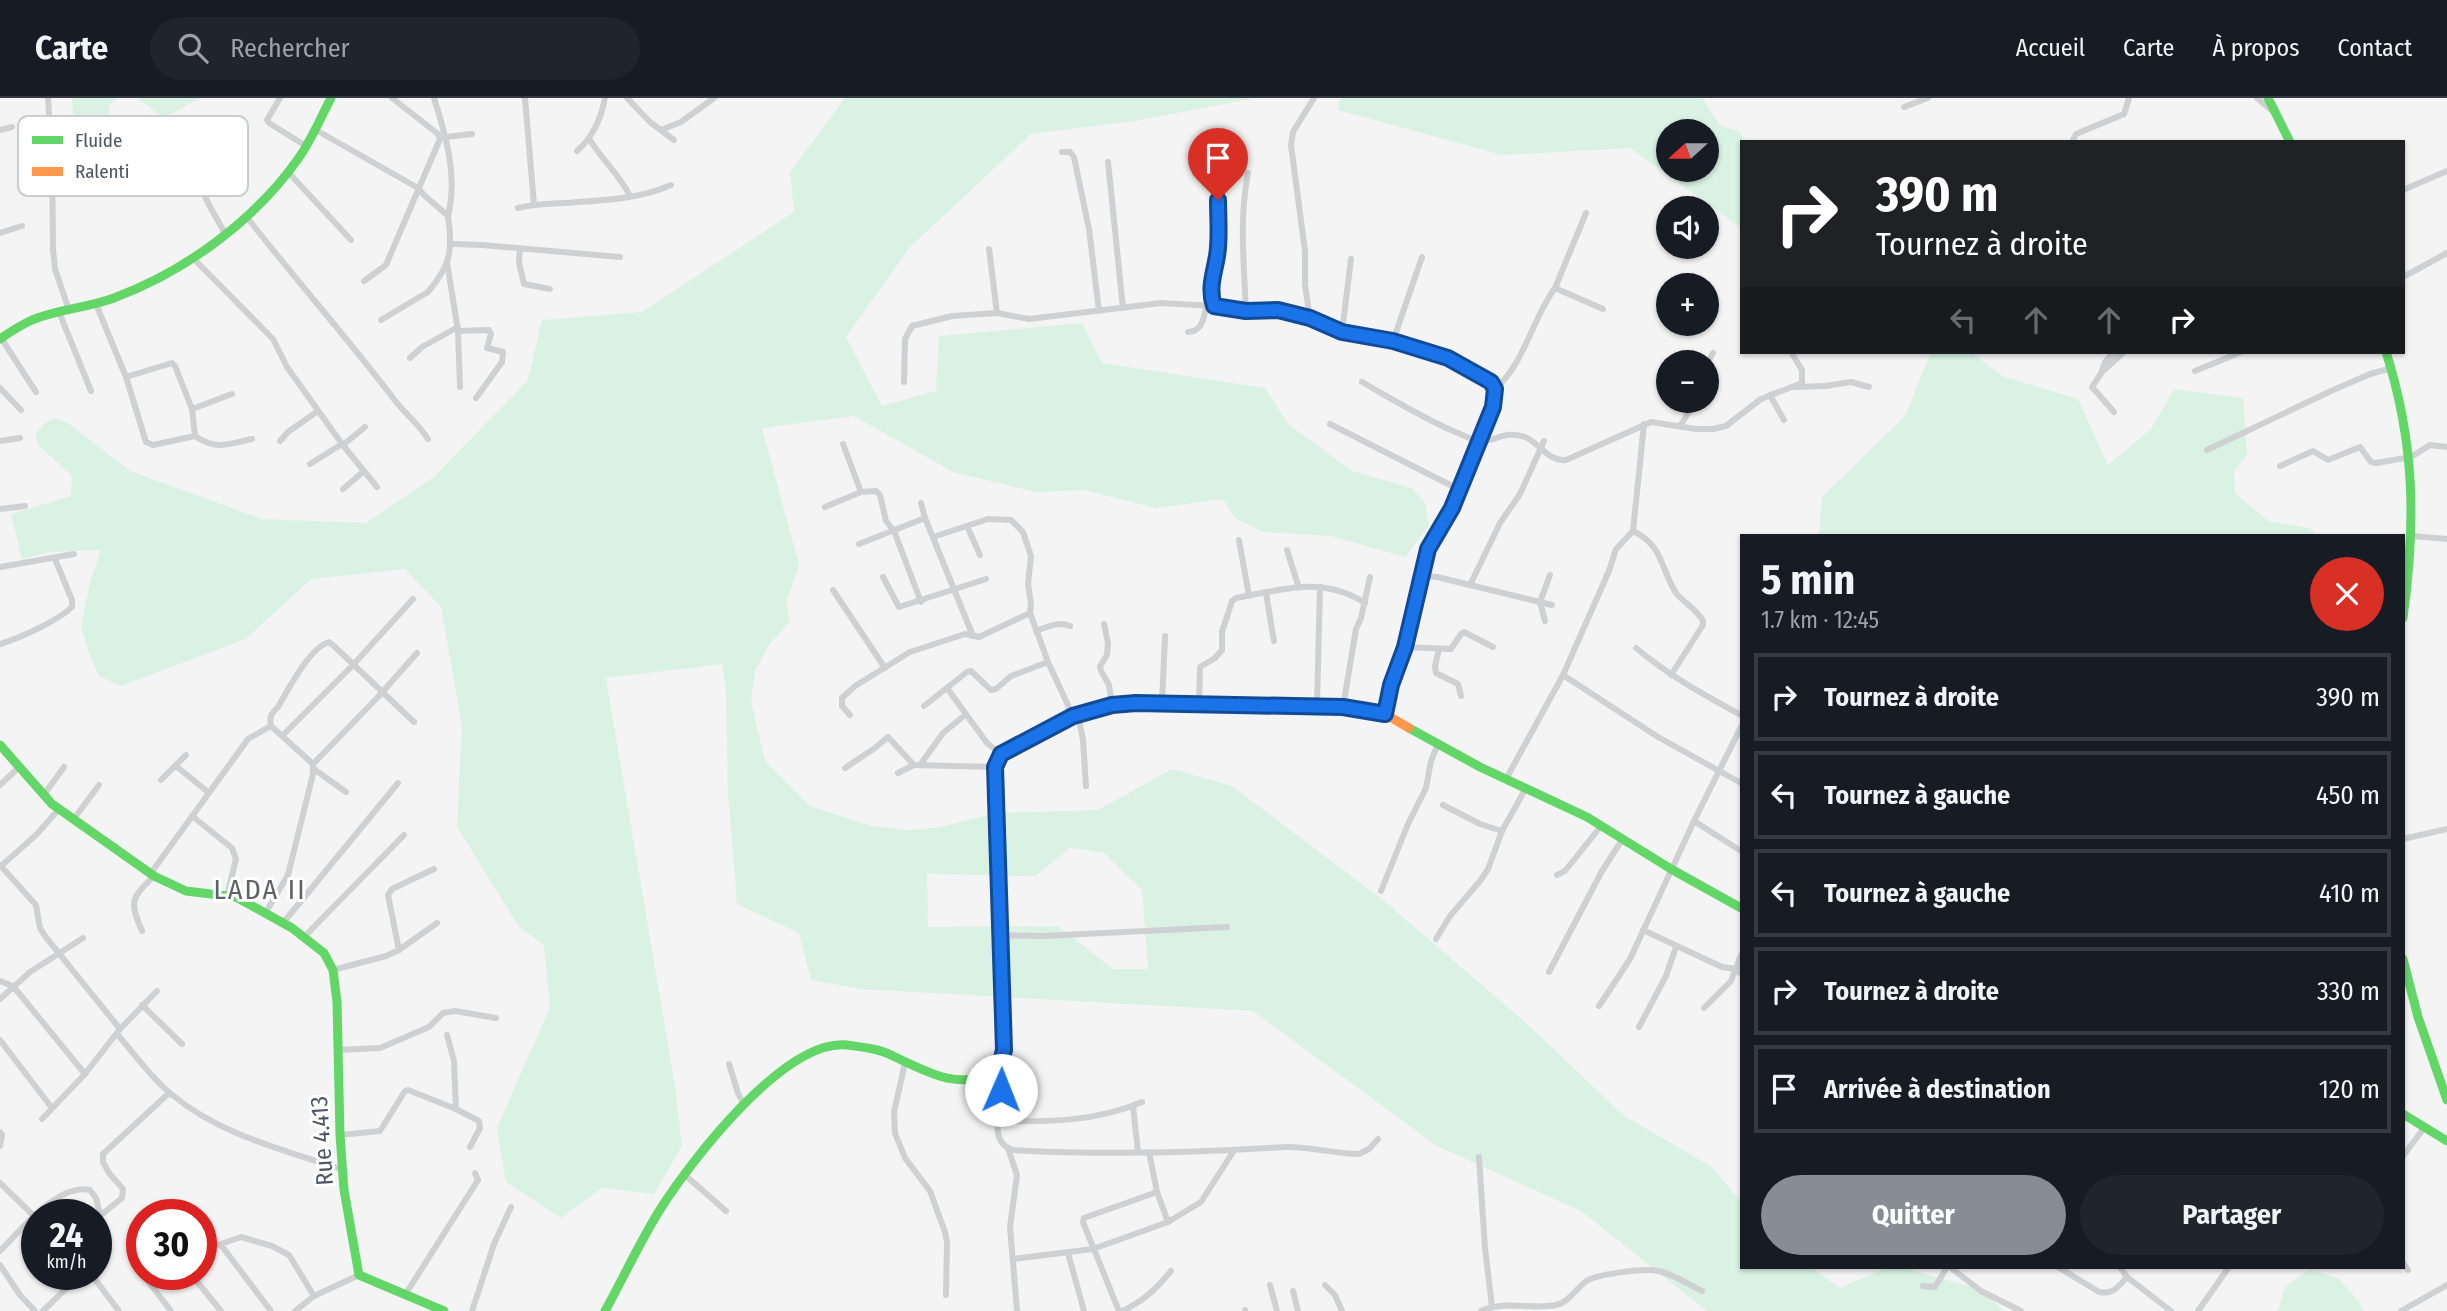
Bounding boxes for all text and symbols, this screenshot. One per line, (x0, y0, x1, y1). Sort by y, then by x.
search box (150, 17, 640, 80)
text: Carte (35, 28, 108, 68)
icon: search (174, 29, 212, 67)
text: Rechercher (230, 33, 350, 64)
text: Accueil (2016, 34, 2085, 62)
text: Carte (2123, 34, 2174, 62)
text: À propos (2212, 34, 2299, 62)
text: Contact (2337, 34, 2412, 62)
legend (18, 116, 248, 196)
north arrow (1656, 119, 1718, 182)
map controls (1656, 119, 1719, 413)
pin (1188, 128, 1248, 200)
text: Fluide (75, 129, 122, 152)
icon: arrive (1199, 139, 1237, 177)
text: Ralenti (75, 160, 130, 183)
text: 390 m (1876, 165, 1998, 224)
icon: right (1761, 168, 1852, 259)
button: sound (1656, 196, 1719, 259)
text: Tournez à droite (1876, 225, 2088, 263)
button: + (1656, 273, 1719, 336)
icon: left (1944, 301, 1982, 339)
icon: ahead (2017, 301, 2055, 339)
icon: ahead (2090, 301, 2128, 339)
icon: right (2163, 301, 2201, 339)
button: − (1656, 350, 1719, 413)
text: 5 min (1761, 555, 1855, 605)
button: close (2310, 557, 2384, 631)
text: 1.7 km · 12:45 (1761, 606, 1879, 634)
icon: right (1765, 678, 1803, 716)
text: Tournez à droite (1824, 682, 1999, 713)
text: 390 m (2316, 682, 2380, 713)
icon: left (1765, 776, 1803, 814)
text: Tournez à gauche (1824, 780, 2010, 811)
text: 450 m (2316, 780, 2380, 811)
district label: LADA II (213, 873, 307, 906)
icon: left (1765, 874, 1803, 912)
text: Tournez à gauche (1824, 878, 2010, 909)
text: 410 m (2319, 878, 2380, 909)
icon: right (1765, 972, 1803, 1010)
text: Tournez à droite (1824, 976, 1999, 1007)
text: 330 m (2317, 976, 2380, 1007)
position arrow (964, 1053, 1038, 1127)
icon: arrive (1765, 1070, 1803, 1108)
text: Arrivée à destination (1824, 1074, 2051, 1105)
text: 120 m (2319, 1074, 2380, 1105)
street label: Rue 4.413 (305, 1095, 339, 1187)
button: Quitter (1761, 1175, 2066, 1255)
button: Partager (2080, 1175, 2384, 1255)
speed limit sign: 30 (126, 1199, 217, 1290)
text: 24 (50, 1214, 83, 1256)
text: km/h (46, 1251, 87, 1273)

